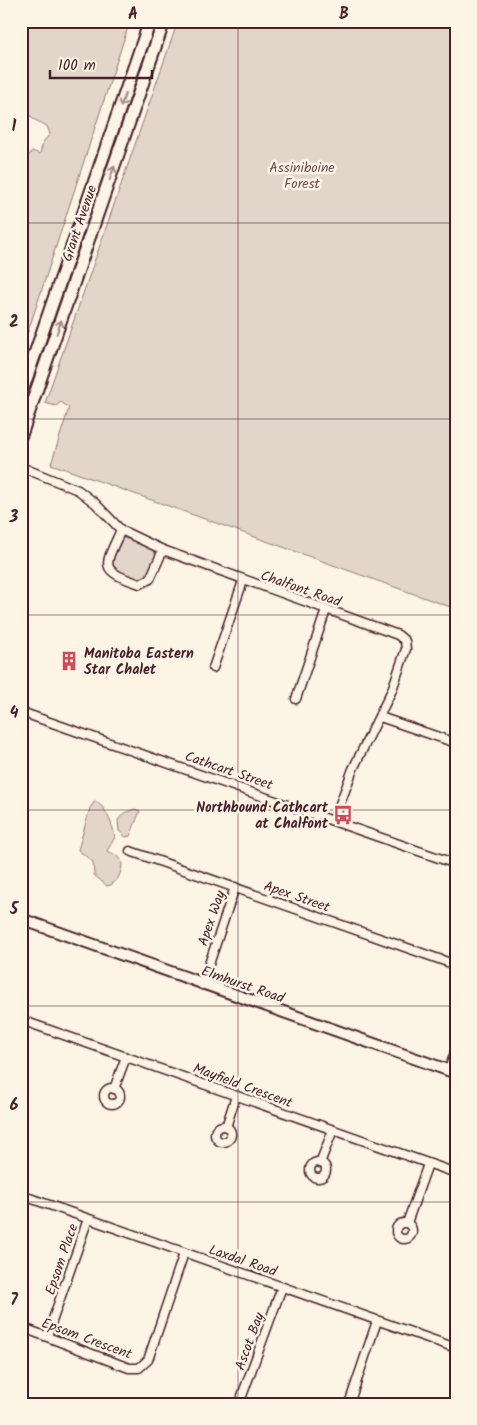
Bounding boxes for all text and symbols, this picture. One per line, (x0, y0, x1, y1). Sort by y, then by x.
text: A (128, 2, 138, 27)
text: B (339, 2, 349, 27)
scale bar (50, 48, 152, 80)
text: 100 m (58, 54, 96, 78)
one-way arrow (118, 92, 127, 108)
text: 1 (12, 114, 17, 139)
park label: Assiniboine Forest (269, 157, 335, 195)
one-way arrow (108, 166, 117, 182)
street label: Grant Avenue (57, 182, 104, 264)
text: 2 (9, 310, 19, 335)
one-way arrow (54, 319, 64, 335)
text: 3 (9, 505, 19, 530)
street label: Chalfont Road (257, 565, 345, 613)
place label: Manitoba Eastern Star Chalet (84, 643, 194, 681)
building icon: Manitoba Eastern Star Chalet (58, 650, 80, 672)
text: 4 (10, 701, 19, 726)
street label: Cathcart Street (182, 746, 276, 796)
place label: Northbound Cathcart at Chalfont (196, 797, 329, 835)
bus stop icon: Northbound Cathcart at Chalfont (332, 804, 354, 826)
street label: Apex Street (261, 875, 333, 919)
street label: Apex Way (192, 887, 232, 949)
text: 5 (9, 897, 20, 922)
street label: Elmhurst Road (198, 960, 288, 1010)
street label: Mayfield Crescent (190, 1058, 296, 1114)
text: 6 (10, 1093, 19, 1118)
street label: Epsom Place (39, 1220, 85, 1298)
street label: Laxdal Road (206, 1239, 281, 1283)
text: 7 (10, 1288, 18, 1313)
street label: Ascot Bay (229, 1309, 271, 1373)
street label: Epsom Crescent (38, 1312, 135, 1366)

